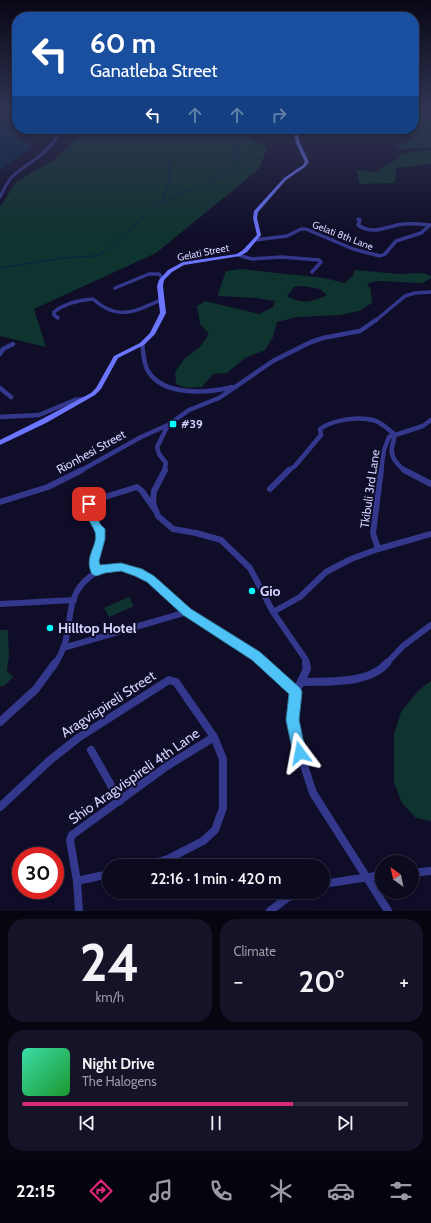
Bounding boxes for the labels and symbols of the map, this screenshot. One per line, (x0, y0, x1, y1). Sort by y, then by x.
street label: Gelati 8th Lane (311, 218, 375, 253)
street label: Gelati Street (176, 241, 231, 264)
place label: #39 (181, 416, 203, 431)
marker: #39 (168, 419, 178, 429)
street label: Rionhesi Street (54, 426, 128, 477)
street label: Tkibuli 3rd Lane (357, 449, 382, 529)
pin (72, 487, 106, 521)
place label: Gio (260, 582, 281, 600)
marker: Gio (247, 586, 257, 596)
place label: Hilltop Hotel (58, 619, 137, 637)
marker: Hilltop Hotel (45, 623, 55, 633)
street label: Aragvispireli Street (57, 666, 159, 741)
street label: Shio Aragvispireli 4th Lane (65, 724, 203, 828)
position arrow (279, 732, 321, 774)
speed limit sign: 30 (12, 847, 64, 899)
north arrow (375, 855, 419, 899)

